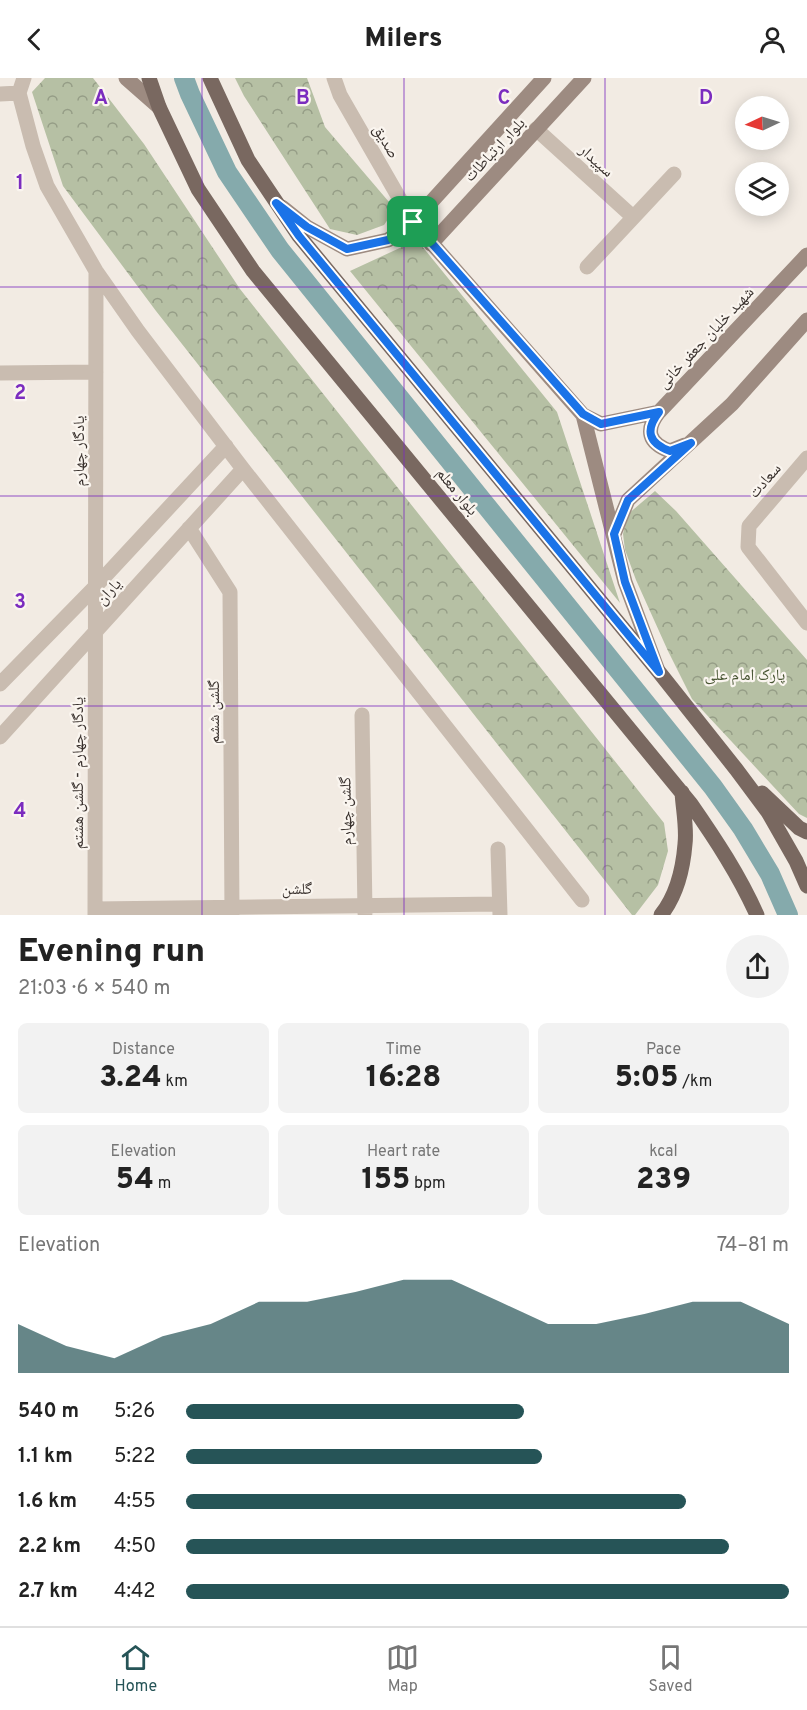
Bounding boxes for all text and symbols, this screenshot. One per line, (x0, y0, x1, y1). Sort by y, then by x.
text: Milers (365, 22, 442, 56)
icon: back (18, 23, 51, 56)
icon: person (756, 23, 789, 56)
text: A (94, 86, 108, 112)
text: B (296, 86, 310, 112)
text: C (498, 86, 510, 112)
text: D (699, 86, 713, 112)
north arrow (735, 96, 789, 150)
map controls (735, 96, 789, 216)
street label: بلوار ارتباطات (461, 114, 530, 187)
street label: صدیق (368, 121, 403, 163)
street label: سپیدار (574, 140, 617, 182)
button: layers (735, 162, 789, 216)
text: 1 (16, 171, 24, 197)
pin (387, 196, 438, 247)
icon: arrive (396, 205, 429, 238)
street label: شهید خلبان جعفر خانی (654, 283, 759, 394)
text: 2 (14, 381, 26, 407)
street label: یادگار چهارم (70, 415, 90, 487)
street label: سعادت (745, 460, 786, 503)
street label: بلوار معلم (431, 464, 482, 520)
street label: یاران (92, 575, 127, 610)
text: 3 (14, 590, 26, 616)
park label: پارک امام علی (705, 666, 786, 686)
street label: گلشن ششم (205, 680, 225, 744)
street label: یادگار چهارم - گلشن هشتم (69, 697, 89, 849)
street label: گلشن چهارم (336, 776, 358, 845)
text: 4 (14, 799, 26, 825)
street label: گلشن (282, 880, 313, 900)
text: Evening run (18, 932, 205, 974)
button: share (726, 935, 789, 998)
text: 21:03 · 6 × 540 m (18, 976, 170, 1002)
text: Distance (112, 1040, 175, 1060)
text: Time (386, 1040, 421, 1060)
text: Pace (646, 1040, 681, 1060)
text: 3.24 (99, 1060, 162, 1097)
text: 16:28 (366, 1060, 441, 1097)
text: 5:05 (615, 1060, 679, 1097)
text: km (162, 1072, 188, 1092)
text: /km (679, 1072, 712, 1092)
text: Elevation (111, 1142, 176, 1162)
text: Heart rate (367, 1142, 440, 1162)
text: kcal (649, 1142, 678, 1162)
text: 54 (116, 1162, 154, 1199)
text: 155 (362, 1162, 410, 1199)
text: 239 (636, 1162, 691, 1199)
text: m (154, 1174, 171, 1194)
text: bpm (410, 1174, 445, 1194)
text: Elevation (18, 1233, 100, 1259)
text: 74–81 m (717, 1233, 789, 1259)
text: 540 m (18, 1399, 79, 1425)
text: 5:26 (114, 1399, 155, 1425)
text: 1.1 km (18, 1444, 73, 1470)
text: 5:22 (114, 1444, 155, 1470)
text: 1.6 km (18, 1489, 77, 1515)
text: 4:55 (114, 1489, 156, 1515)
text: 2.2 km (18, 1534, 81, 1560)
text: 4:50 (114, 1534, 156, 1560)
text: 2.7 km (18, 1579, 78, 1605)
text: 4:42 (114, 1579, 156, 1605)
tab: Home (115, 1641, 157, 1697)
tab: Map (386, 1641, 419, 1697)
tab: Saved (648, 1641, 692, 1697)

